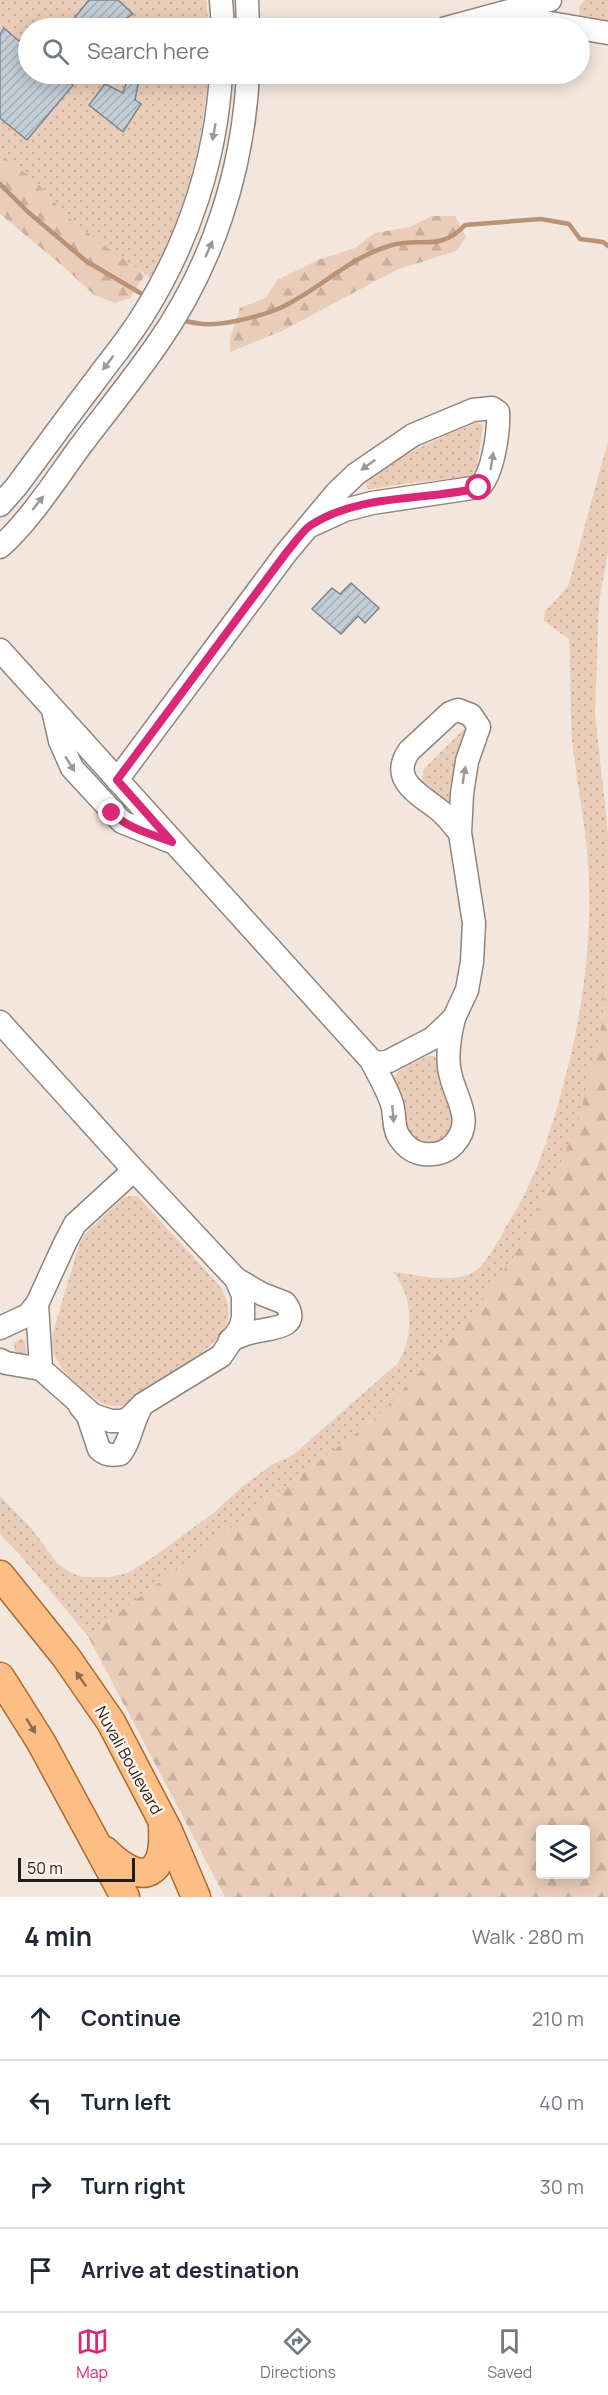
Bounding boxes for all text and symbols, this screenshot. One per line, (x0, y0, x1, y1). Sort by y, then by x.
search box (18, 18, 590, 84)
icon: search (39, 35, 72, 68)
text: Search here (87, 36, 209, 66)
one-way arrow (209, 122, 218, 141)
one-way arrow (205, 241, 214, 258)
one-way arrow (102, 354, 114, 370)
one-way arrow (488, 451, 497, 470)
one-way arrow (360, 459, 376, 471)
route start (465, 474, 491, 500)
one-way arrow (31, 495, 43, 510)
one-way arrow (65, 756, 76, 772)
one-way arrow (460, 765, 469, 784)
route end (98, 799, 124, 825)
one-way arrow (388, 1104, 398, 1123)
one-way arrow (75, 1671, 87, 1687)
street label: Nuvali Boulevard (90, 1702, 168, 1818)
one-way arrow (26, 1718, 37, 1734)
map controls (536, 1825, 590, 1879)
button: layers (536, 1825, 590, 1879)
scale bar (18, 1855, 135, 1882)
text: 50 m (27, 1857, 63, 1879)
text: 4 min (24, 1918, 92, 1954)
text: Walk · 280 m (472, 1923, 584, 1950)
icon: ahead (24, 2002, 57, 2035)
text: Continue (81, 2003, 181, 2033)
text: 210 m (532, 2005, 584, 2032)
icon: left (24, 2086, 57, 2119)
text: Turn left (81, 2087, 171, 2117)
text: 40 m (539, 2089, 584, 2116)
icon: right (24, 2170, 57, 2203)
text: Turn right (81, 2171, 186, 2201)
text: 30 m (540, 2173, 584, 2200)
icon: arrive (24, 2254, 57, 2287)
text: Arrive at destination (81, 2255, 299, 2285)
tab: Map (76, 2325, 109, 2383)
tab: Directions (260, 2325, 336, 2383)
tab: Saved (487, 2325, 532, 2383)

